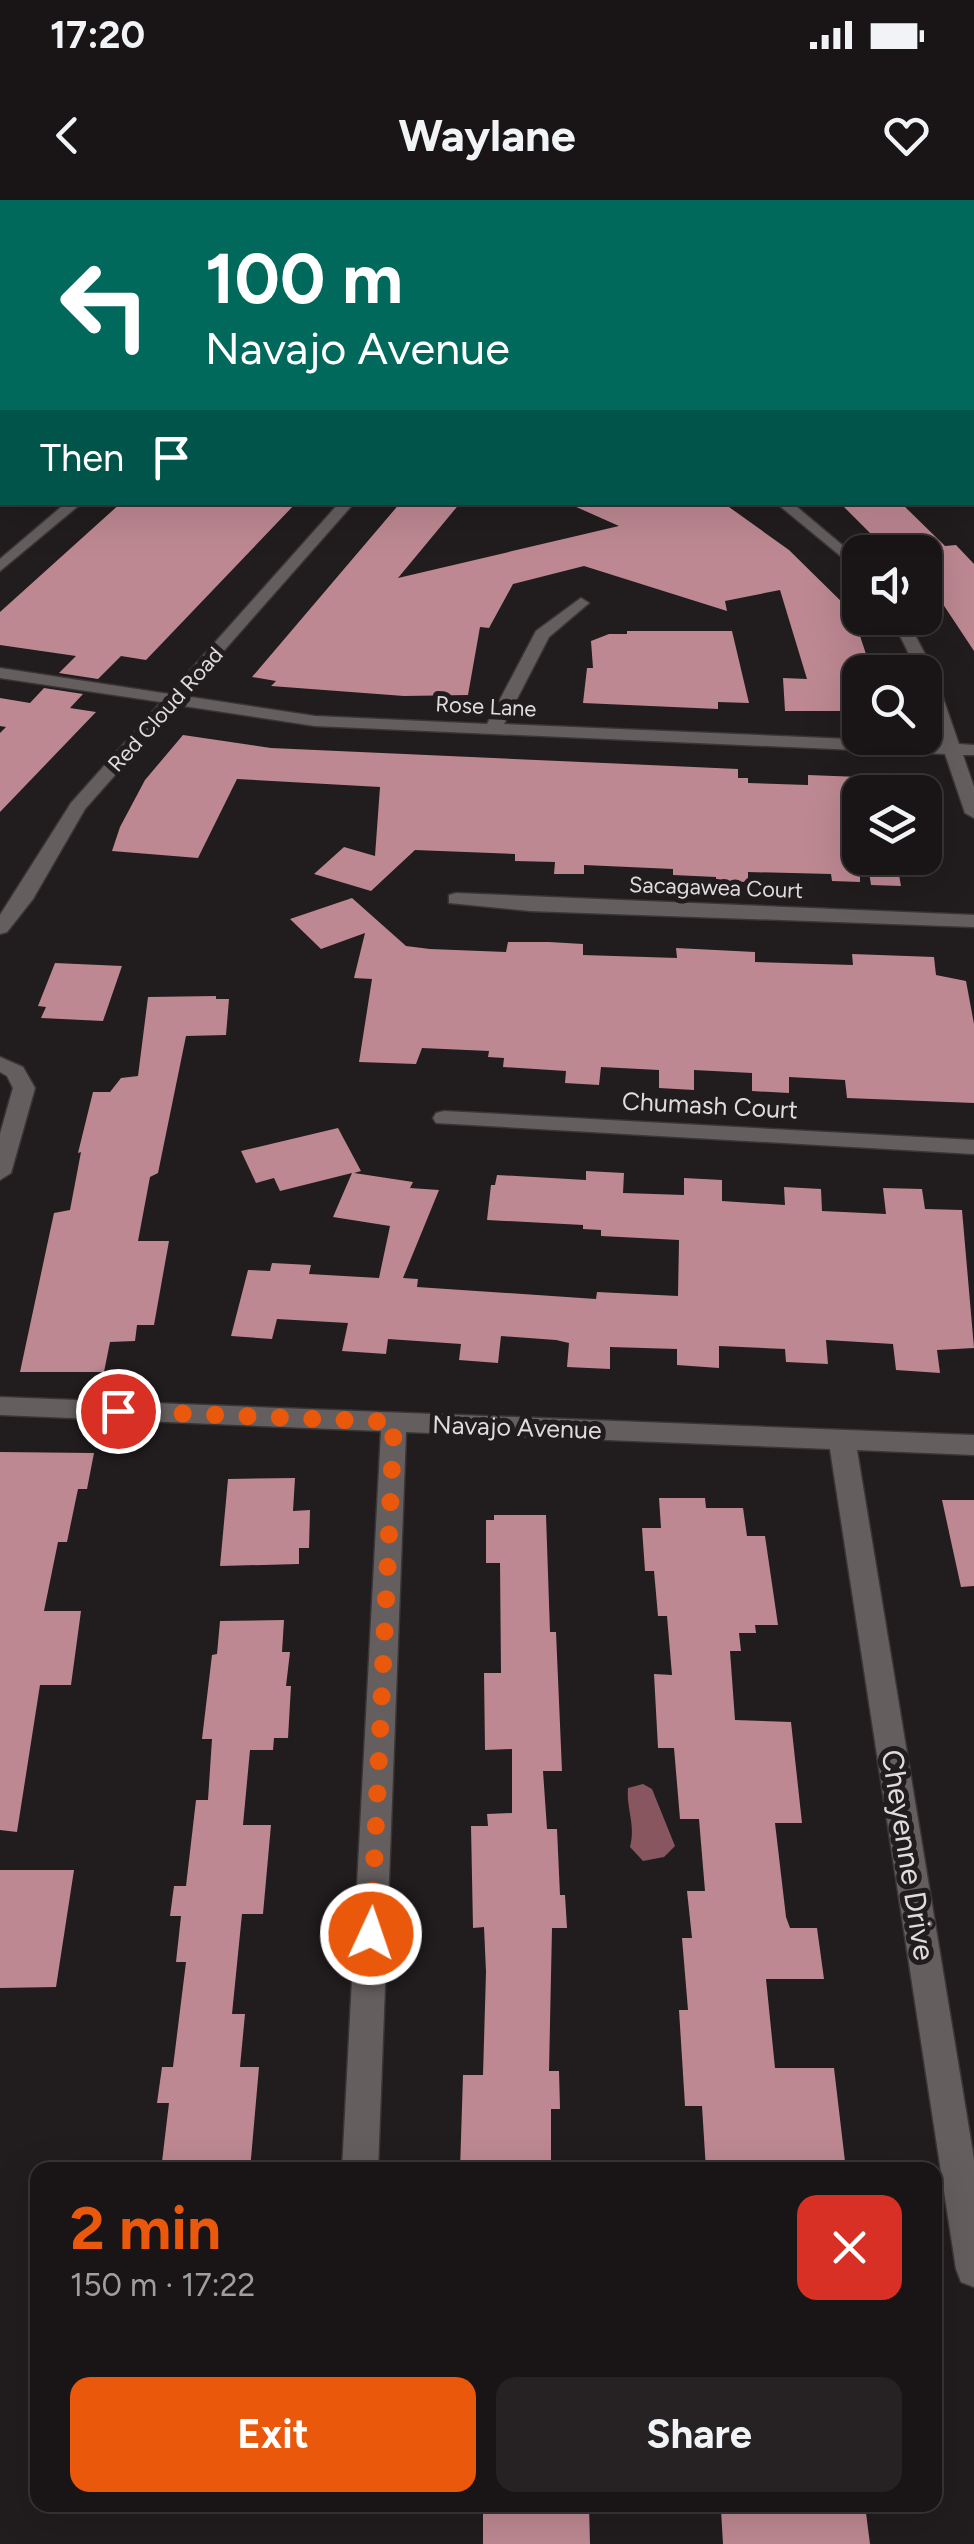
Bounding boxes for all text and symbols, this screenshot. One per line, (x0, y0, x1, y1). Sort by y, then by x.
text: 17:20 (50, 12, 145, 58)
icon: back (40, 108, 95, 163)
text: Waylane (398, 108, 576, 162)
icon: heart (879, 108, 934, 163)
text: 100 m (205, 236, 403, 321)
icon: left (40, 240, 170, 370)
text: Navajo Avenue (205, 321, 510, 375)
icon: arrive (144, 430, 199, 485)
text: Then (40, 435, 124, 481)
map controls (842, 535, 942, 875)
button: sound (842, 535, 942, 635)
street label: Red Cloud Road (102, 641, 229, 777)
button: search (842, 655, 942, 755)
street label: Rose Lane (435, 690, 537, 723)
button: layers (842, 775, 942, 875)
street label: Sacagawea Court (628, 871, 803, 904)
street label: Chumash Court (621, 1085, 799, 1125)
pin (76, 1369, 161, 1454)
icon: arrive (91, 1384, 146, 1439)
street label: Navajo Avenue (432, 1409, 602, 1445)
street label: Cheyenne Drive (874, 1747, 943, 1963)
position arrow (319, 1882, 423, 1986)
text: 2 min (70, 2192, 221, 2264)
button: close (797, 2195, 902, 2300)
text: 150 m · 17:22 (70, 2266, 255, 2304)
button: Exit (70, 2377, 476, 2492)
button: Share (496, 2377, 902, 2492)

